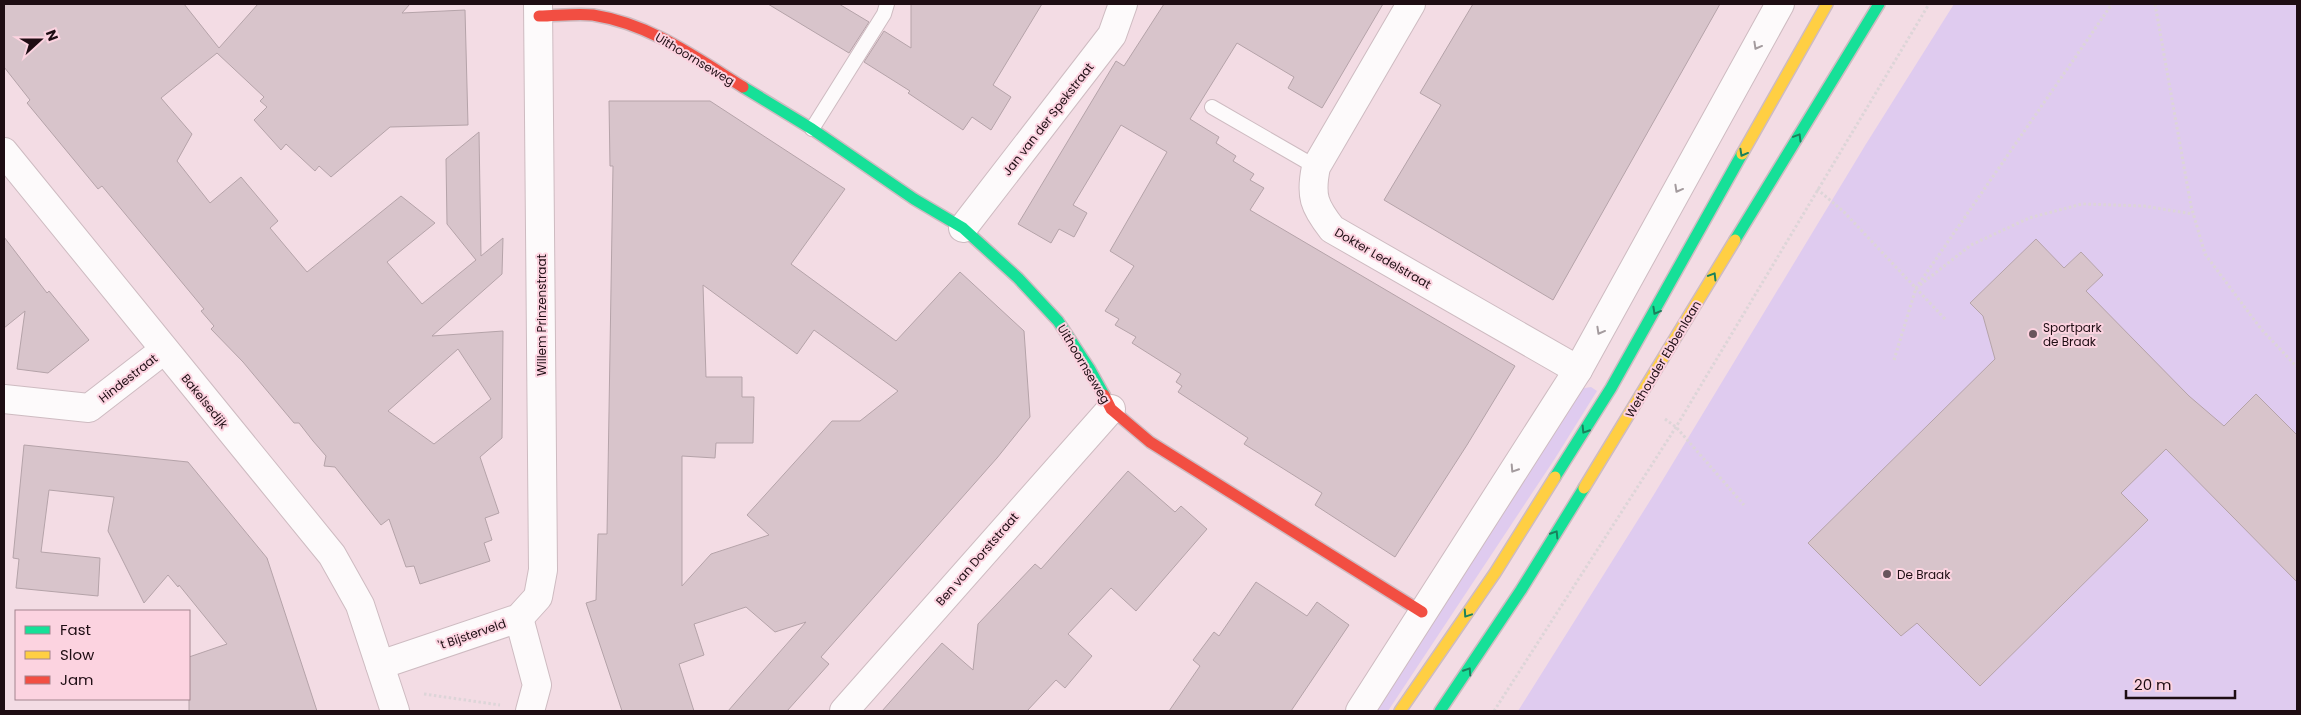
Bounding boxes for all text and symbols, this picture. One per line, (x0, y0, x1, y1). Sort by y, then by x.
north arrow (15, 15, 65, 65)
text: N (41, 27, 63, 44)
street label: Uithoornseweg (652, 29, 738, 89)
one-way arrow (1753, 41, 1763, 50)
street label: Jan van der Spekstraat (999, 59, 1097, 179)
one-way arrow (1792, 134, 1801, 143)
one-way arrow (1740, 148, 1750, 157)
one-way arrow (1674, 183, 1684, 192)
street label: Dokter Ledelstraat (1332, 223, 1434, 293)
street label: Willem Prinzenstraat (533, 254, 550, 376)
one-way arrow (1707, 273, 1717, 282)
street label: Wethouder Ebbenlaan (1621, 297, 1705, 421)
one-way arrow (1652, 305, 1662, 314)
place label: Sportpark de Braak (2043, 319, 2102, 350)
street label: Uithoornseweg (1054, 321, 1114, 407)
one-way arrow (1596, 325, 1606, 334)
marker: Sportpark de Braak (2027, 328, 2039, 340)
street label: Hindestraat (95, 350, 161, 406)
street label: Bakelsedijk (178, 370, 233, 433)
one-way arrow (1582, 424, 1592, 433)
one-way arrow (1511, 463, 1520, 473)
street label: Ben van Dorststraat (932, 509, 1022, 609)
one-way arrow (1549, 530, 1559, 539)
place label: De Braak (1897, 566, 1951, 583)
marker: De Braak (1881, 568, 1893, 580)
one-way arrow (1464, 608, 1473, 617)
legend (15, 610, 190, 700)
street label: 't Bijsterveld (436, 614, 508, 654)
text: Fast (60, 619, 91, 640)
text: Slow (60, 644, 95, 665)
one-way arrow (1461, 667, 1471, 676)
scale bar (2126, 668, 2235, 700)
text: Jam (60, 669, 94, 690)
text: 20 m (2134, 674, 2172, 695)

